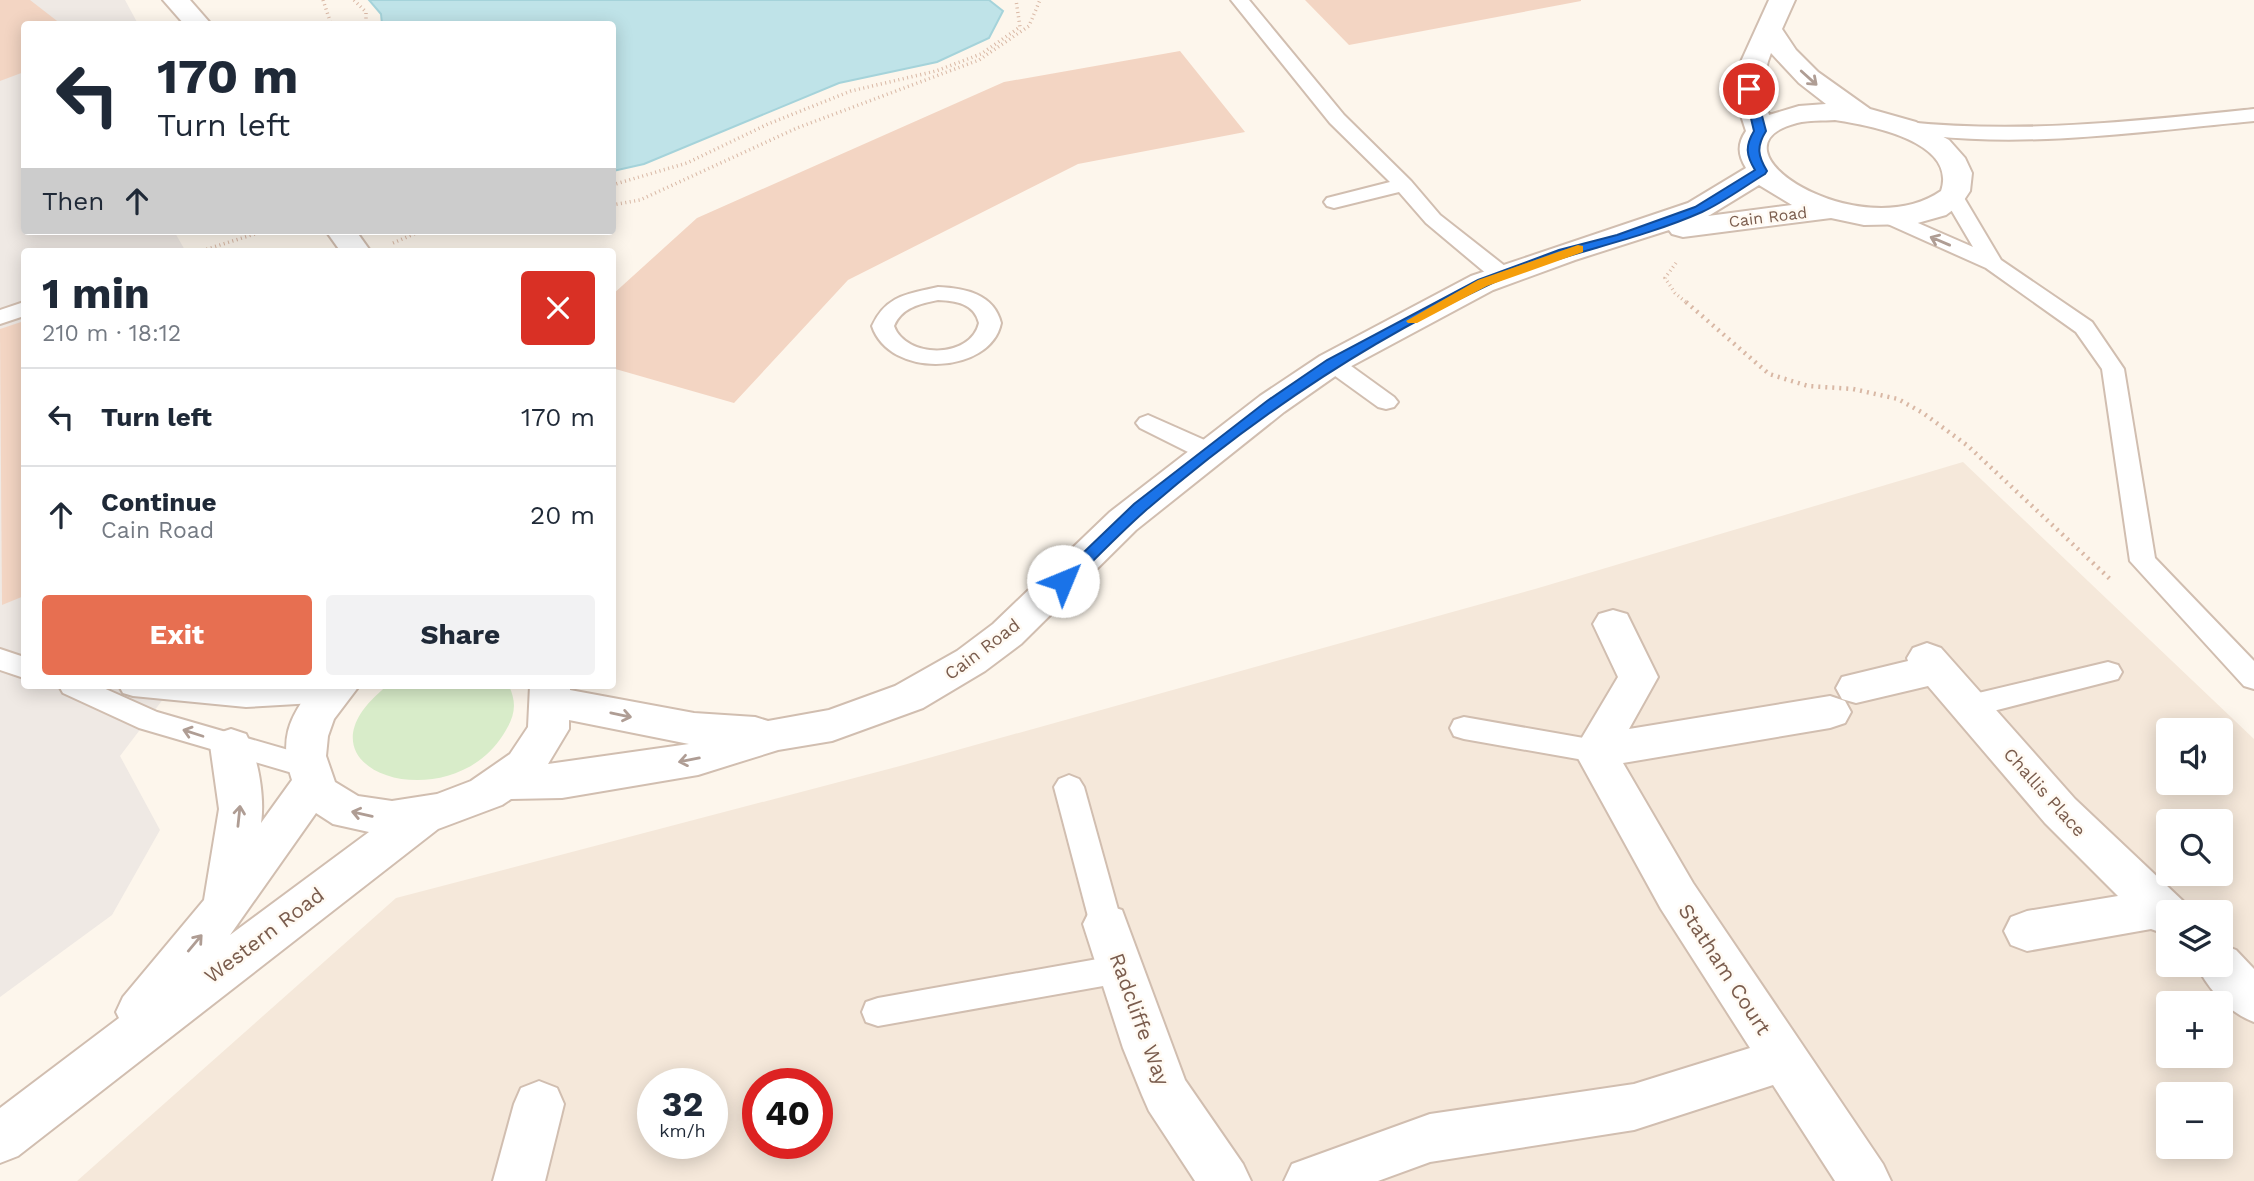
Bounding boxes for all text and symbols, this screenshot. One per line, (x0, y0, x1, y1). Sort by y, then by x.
text: 170 m (157, 47, 298, 105)
icon: left (42, 49, 133, 140)
pin (1719, 59, 1779, 119)
icon: arrive (1730, 70, 1768, 108)
one-way arrow (1800, 70, 1818, 86)
text: Turn left (157, 106, 290, 144)
icon: ahead (118, 182, 156, 220)
text: Then (42, 186, 104, 216)
street label: Cain Road (1728, 203, 1808, 231)
one-way arrow (1930, 234, 1952, 247)
text: 1 min (42, 269, 150, 318)
button: close (521, 271, 595, 345)
text: 210 m · 18:12 (42, 320, 181, 347)
icon: left (42, 398, 80, 436)
text: Turn left (101, 402, 212, 432)
text: 170 m (521, 402, 595, 432)
text: Continue (101, 487, 217, 517)
icon: ahead (42, 496, 80, 534)
text: 20 m (530, 500, 595, 530)
text: Cain Road (101, 517, 214, 544)
position arrow (1026, 544, 1100, 618)
button: Exit (42, 595, 312, 675)
button: Share (326, 595, 595, 675)
street label: Cain Road (940, 614, 1024, 684)
one-way arrow (609, 708, 632, 722)
map controls (2156, 718, 2233, 1159)
button: sound (2156, 718, 2233, 795)
one-way arrow (182, 726, 204, 739)
street label: Challis Place (2000, 743, 2090, 841)
one-way arrow (678, 754, 701, 768)
one-way arrow (233, 805, 246, 828)
one-way arrow (352, 807, 374, 820)
button: search (2156, 809, 2233, 886)
street label: Western Road (199, 882, 329, 988)
street label: Statham Court (1673, 899, 1777, 1039)
button: layers (2156, 900, 2233, 977)
one-way arrow (187, 935, 202, 953)
street label: Radcliffe Way (1104, 949, 1176, 1089)
button: + (2156, 991, 2233, 1068)
speed limit sign: 40 (742, 1068, 833, 1159)
button: − (2156, 1082, 2233, 1159)
text: 32 (662, 1083, 703, 1125)
text: km/h (659, 1120, 706, 1141)

